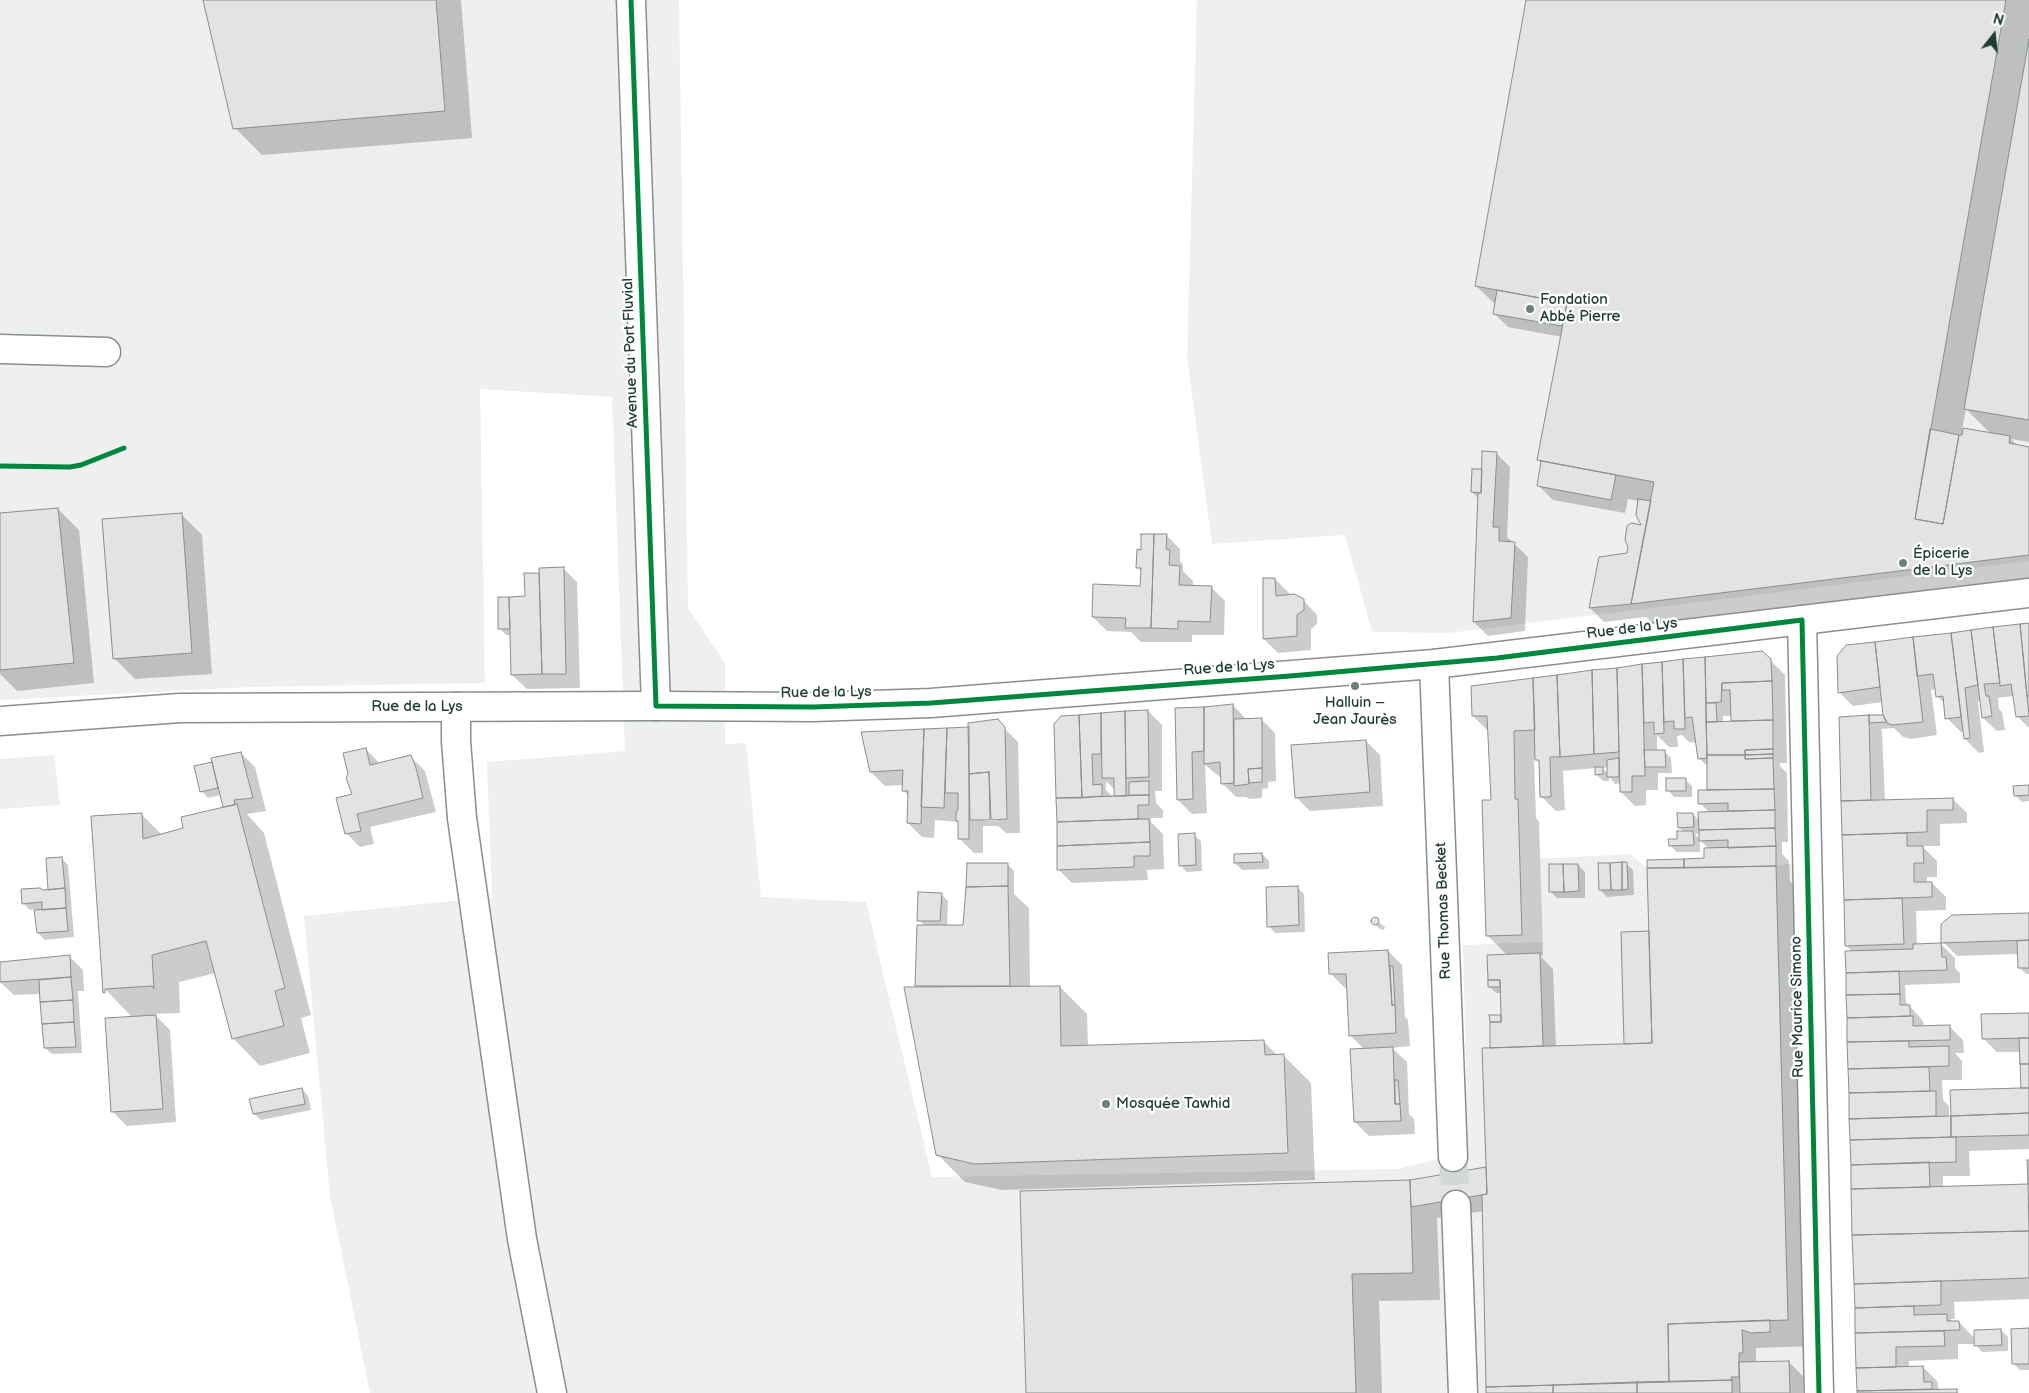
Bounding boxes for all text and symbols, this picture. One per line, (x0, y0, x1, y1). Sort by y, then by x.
north arrow (1969, 10, 2019, 60)
text: N (1991, 10, 2006, 30)
street label: Avenue du Port Fluvial (619, 278, 643, 428)
place label: Fondation Abbé Pierre (1540, 291, 1620, 326)
marker: Fondation Abbé Pierre (1524, 303, 1536, 315)
place label: Épicerie de la Lys (1913, 545, 1972, 580)
marker: Épicerie de la Lys (1897, 557, 1909, 569)
street label: Rue de la Lys (1586, 615, 1678, 643)
street label: Rue de la Lys (1183, 656, 1275, 680)
marker: Halluin – Jean Jaurès (1349, 680, 1361, 692)
street label: Rue de la Lys (780, 683, 872, 703)
place label: Halluin – Jean Jaurès (1313, 694, 1397, 729)
street label: Rue de la Lys (371, 698, 463, 716)
street label: Rue Thomas Becket (1433, 842, 1455, 980)
street label: Rue Maurice Simono (1788, 936, 1808, 1078)
place label: Mosquée Tawhid (1116, 1095, 1230, 1113)
marker: Mosquée Tawhid (1100, 1098, 1112, 1110)

